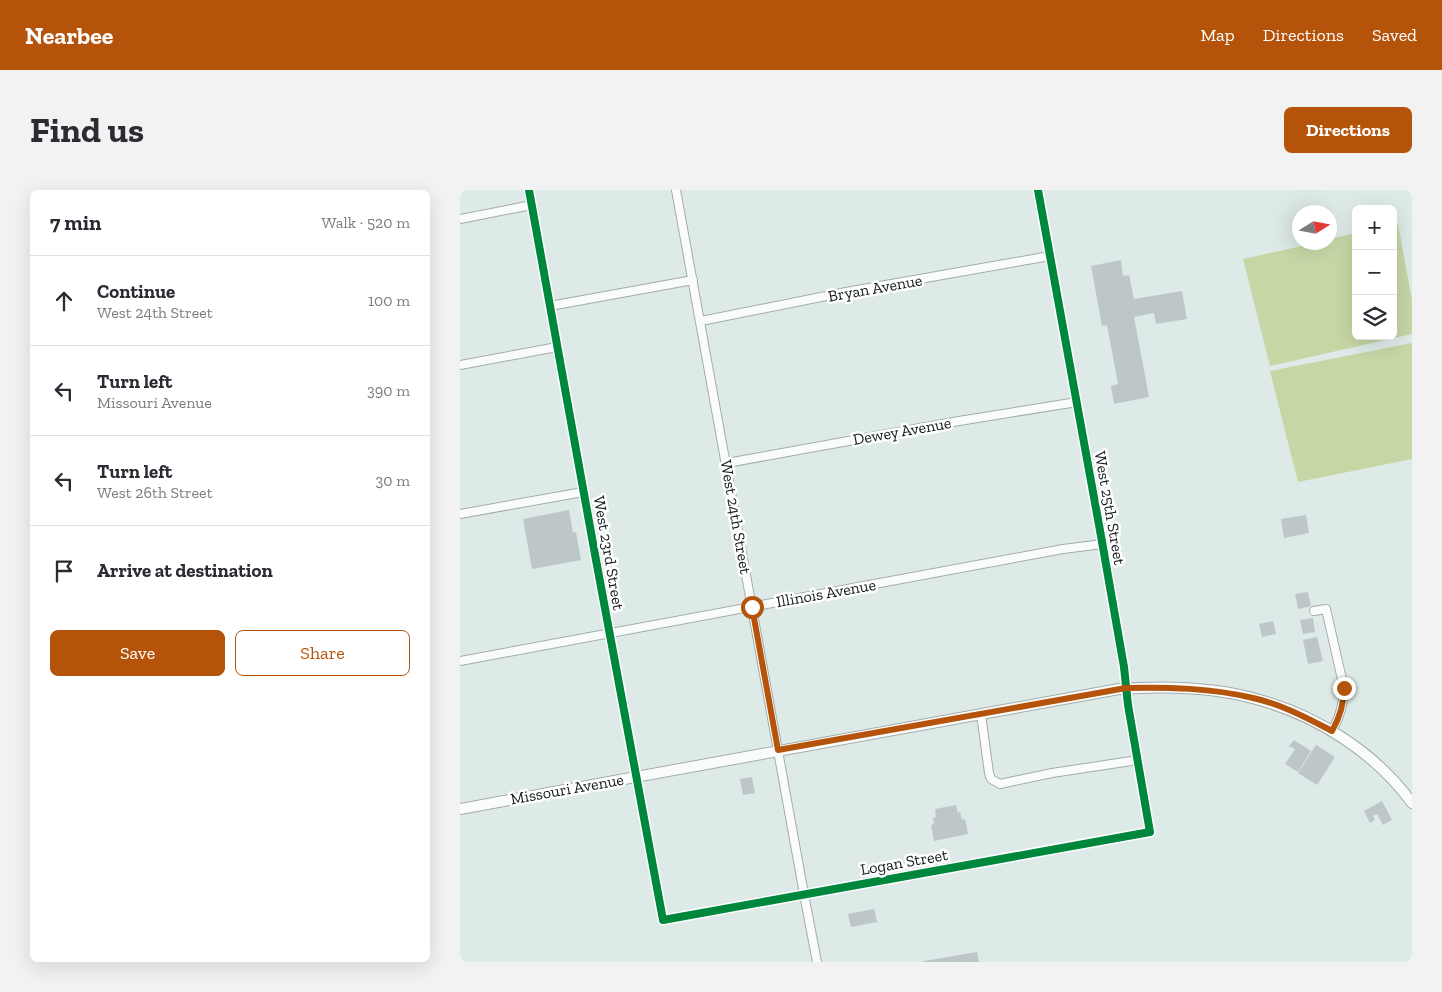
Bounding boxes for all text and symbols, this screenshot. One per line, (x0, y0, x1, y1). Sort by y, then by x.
text: Nearbee (25, 21, 113, 50)
text: Map (1200, 24, 1235, 46)
text: Directions (1263, 24, 1344, 46)
text: Saved (1372, 24, 1417, 46)
button: Directions (1284, 107, 1412, 153)
text: Find us (30, 109, 144, 151)
north arrow (1292, 205, 1337, 250)
map controls (1352, 205, 1397, 340)
button: + (1352, 205, 1397, 250)
text: 7 min (50, 210, 101, 235)
text: Walk · 520 m (322, 213, 410, 232)
button: − (1352, 250, 1397, 295)
street label: Bryan Avenue (826, 270, 924, 306)
text: Continue (97, 280, 175, 303)
icon: ahead (50, 287, 78, 315)
text: 100 m (368, 291, 410, 310)
button: layers (1352, 295, 1397, 340)
text: West 24th Street (97, 303, 213, 322)
text: Turn left (97, 370, 172, 393)
icon: left (50, 377, 78, 405)
text: 390 m (367, 381, 410, 400)
text: Missouri Avenue (97, 393, 212, 412)
street label: Dewey Avenue (851, 413, 953, 449)
street label: West 25th Street (1091, 450, 1129, 566)
street label: West 24th Street (717, 458, 755, 576)
text: Turn left (97, 460, 172, 483)
icon: left (50, 467, 78, 495)
text: 30 m (376, 471, 410, 490)
text: West 26th Street (97, 483, 213, 502)
street label: West 23rd Street (590, 494, 628, 612)
icon: arrive (50, 557, 78, 585)
text: Arrive at destination (97, 559, 273, 582)
street label: Illinois Avenue (775, 575, 877, 611)
route start (741, 596, 764, 619)
button: Save (50, 630, 225, 676)
button: Share (235, 630, 410, 676)
route end (1333, 677, 1356, 700)
street label: Missouri Avenue (509, 770, 625, 808)
street label: Logan Street (859, 845, 949, 879)

